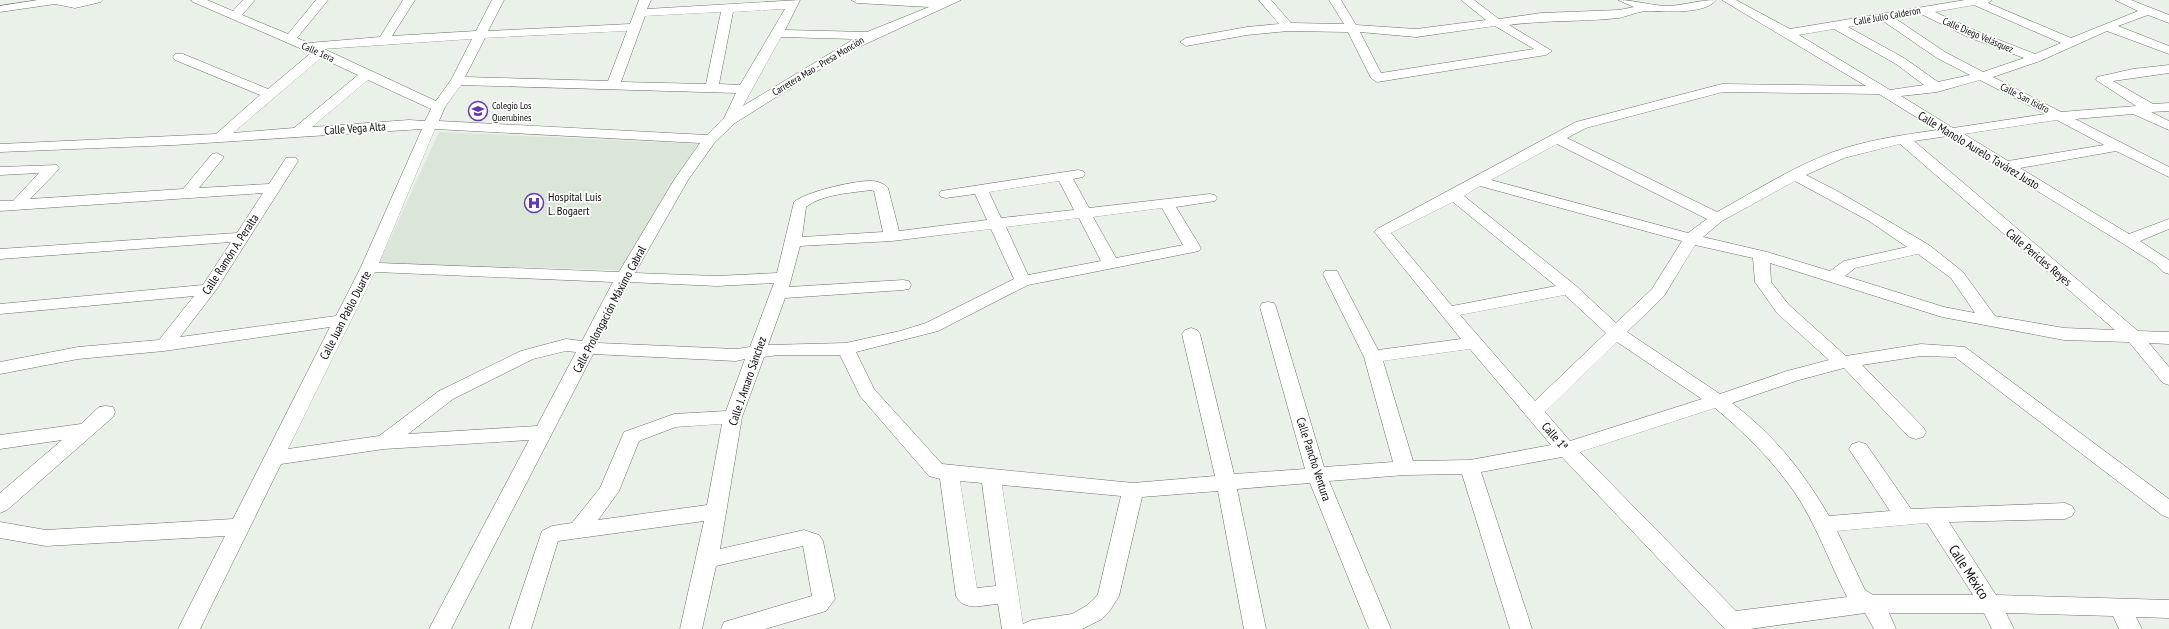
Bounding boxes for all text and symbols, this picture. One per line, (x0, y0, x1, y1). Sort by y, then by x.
street label: Calle Julio Calderon (1853, 4, 1921, 28)
street label: Calle Diego Velásquez (1941, 14, 2016, 56)
street label: Carretera Mao - Presa Monción (770, 33, 866, 99)
street label: Calle 1era (299, 39, 337, 65)
street label: Calle San Isidro (1998, 80, 2052, 116)
place label: Colegio Los Querubines (492, 99, 532, 124)
school or university icon: Colegio Los Querubines (467, 100, 489, 122)
street label: Calle Manolo Aurelo Tavárez Justo (1915, 108, 2043, 192)
street label: Calle Vega Alta (324, 118, 386, 138)
place label: Hospital Luis L. Bogaert (548, 189, 602, 218)
hospital icon: Hospital Luis L. Bogaert (523, 192, 545, 214)
street label: Calle Ramón A. Peralta (198, 211, 262, 297)
street label: Calle Pericles Reyes (2003, 225, 2075, 289)
street label: Calle Prolongación Máximo Cabral (569, 243, 649, 375)
street label: Calle Juan Pablo Duarte (316, 268, 374, 362)
street label: Calle J. Amaro Sánchez (725, 335, 769, 427)
street label: Calle Pancho Ventura (1293, 415, 1335, 503)
street label: Calle 1ª (1539, 419, 1571, 453)
street label: Calle México (1945, 541, 1993, 603)

